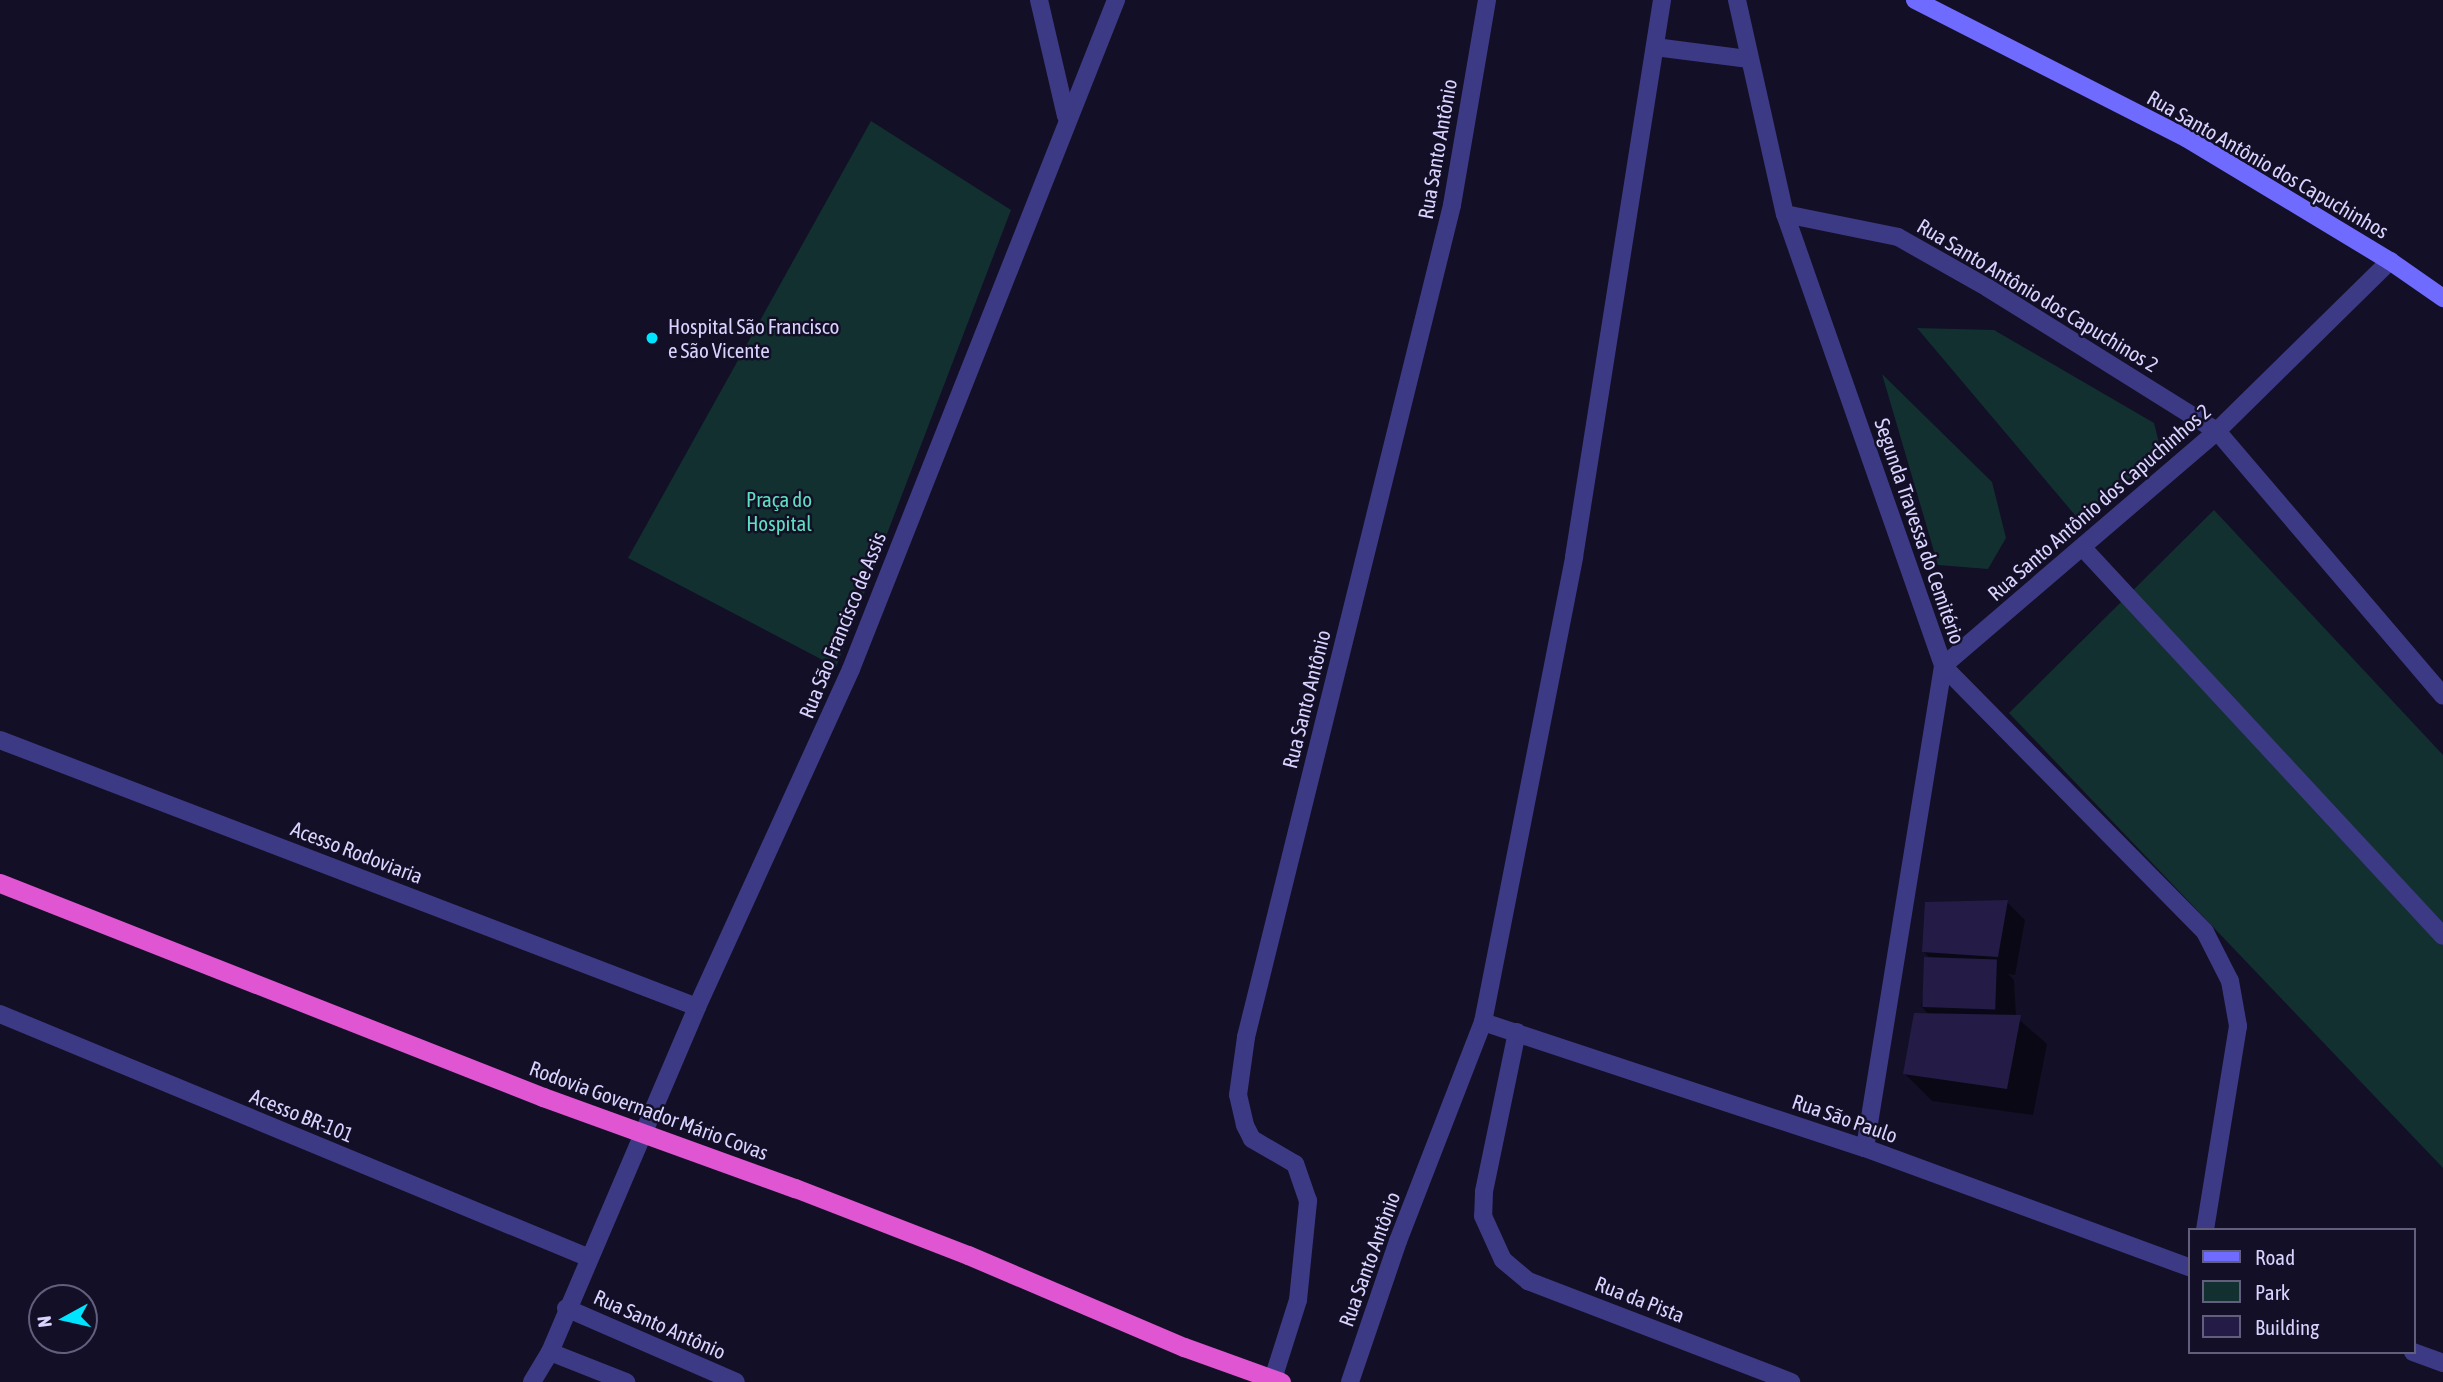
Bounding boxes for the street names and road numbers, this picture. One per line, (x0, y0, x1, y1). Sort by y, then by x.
street label: Rua Santo Antônio (1412, 77, 1462, 221)
street label: Rua Santo Antônio dos Capuchinhos (2143, 84, 2393, 244)
street label: Rua Santo Antônio dos Capuchinos 2 (1913, 213, 2163, 377)
street label: Rua Santo Antônio dos Capuchinhos 2 (1982, 398, 2216, 606)
street label: Segunda Travessa do Cemitério (1869, 415, 1971, 647)
street label: Rua São Francisco de Assis (793, 528, 891, 722)
street label: Rua Santo Antônio (1277, 627, 1335, 771)
street label: Acesso Rodoviaria (288, 815, 426, 889)
street label: Rodovia Governador Mário Covas (526, 1055, 772, 1165)
street label: Acesso BR-101 (247, 1083, 357, 1147)
street label: Rua São Paulo (1789, 1088, 1901, 1148)
street label: Rua Santo Antônio (1333, 1188, 1405, 1330)
street label: Rua da Pista (1592, 1270, 1688, 1328)
street label: Rua Santo Antônio (590, 1284, 730, 1364)

